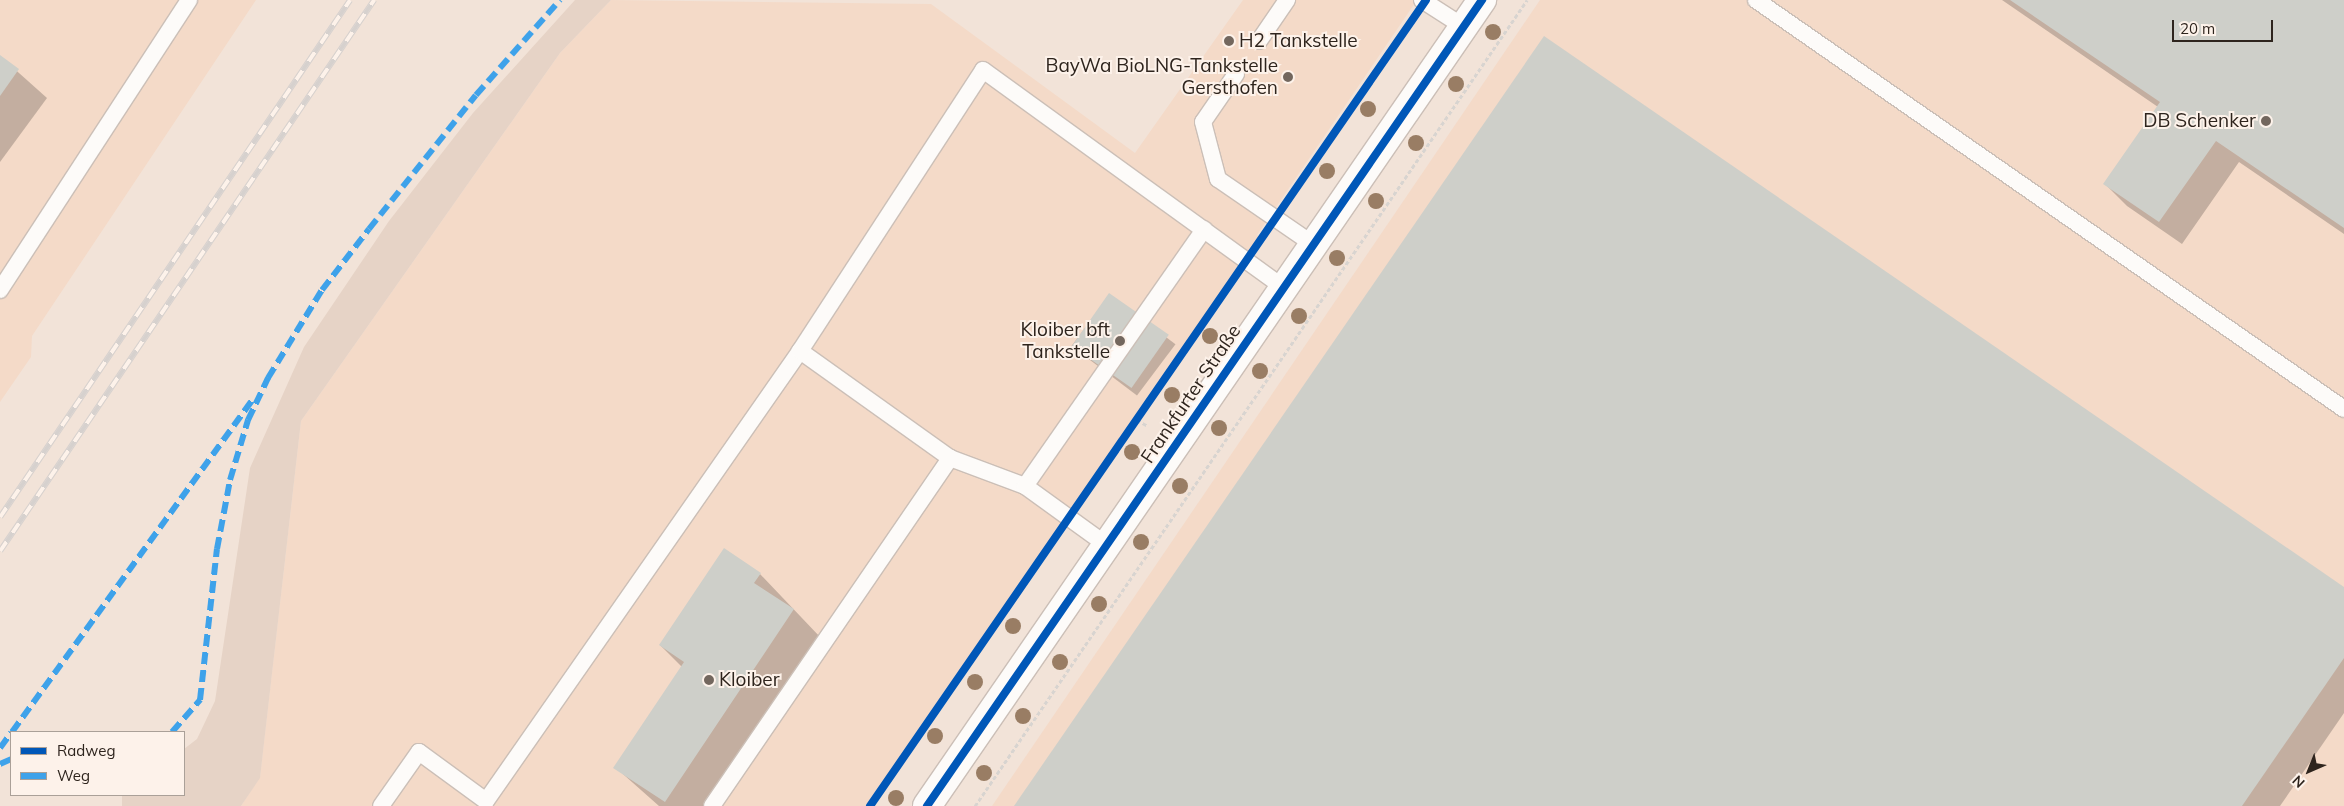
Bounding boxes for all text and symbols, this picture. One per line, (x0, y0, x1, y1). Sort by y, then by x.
scale bar (2174, 10, 2275, 42)
text: 20 m (2180, 19, 2215, 38)
place label: H2 Tankstelle (1239, 30, 1358, 52)
marker: H2 Tankstelle (1223, 35, 1235, 47)
place label: BayWa BioLNG-Tankstelle Gersthofen (1046, 55, 1278, 99)
marker: BayWa BioLNG-Tankstelle Gersthofen (1282, 71, 1294, 83)
place label: DB Schenker (2143, 110, 2256, 132)
marker: DB Schenker (2260, 115, 2272, 127)
place label: Kloiber bft Tankstelle (1021, 319, 1110, 363)
street label: Frankfurter Straße (1136, 320, 1246, 468)
marker: Kloiber bft Tankstelle (1114, 335, 1126, 347)
place label: Kloiber (719, 669, 780, 691)
marker: Kloiber (703, 674, 715, 686)
legend (10, 731, 185, 796)
text: Radweg (57, 741, 115, 760)
north arrow (2284, 746, 2334, 796)
text: Weg (57, 766, 90, 785)
text: N (2289, 772, 2309, 792)

